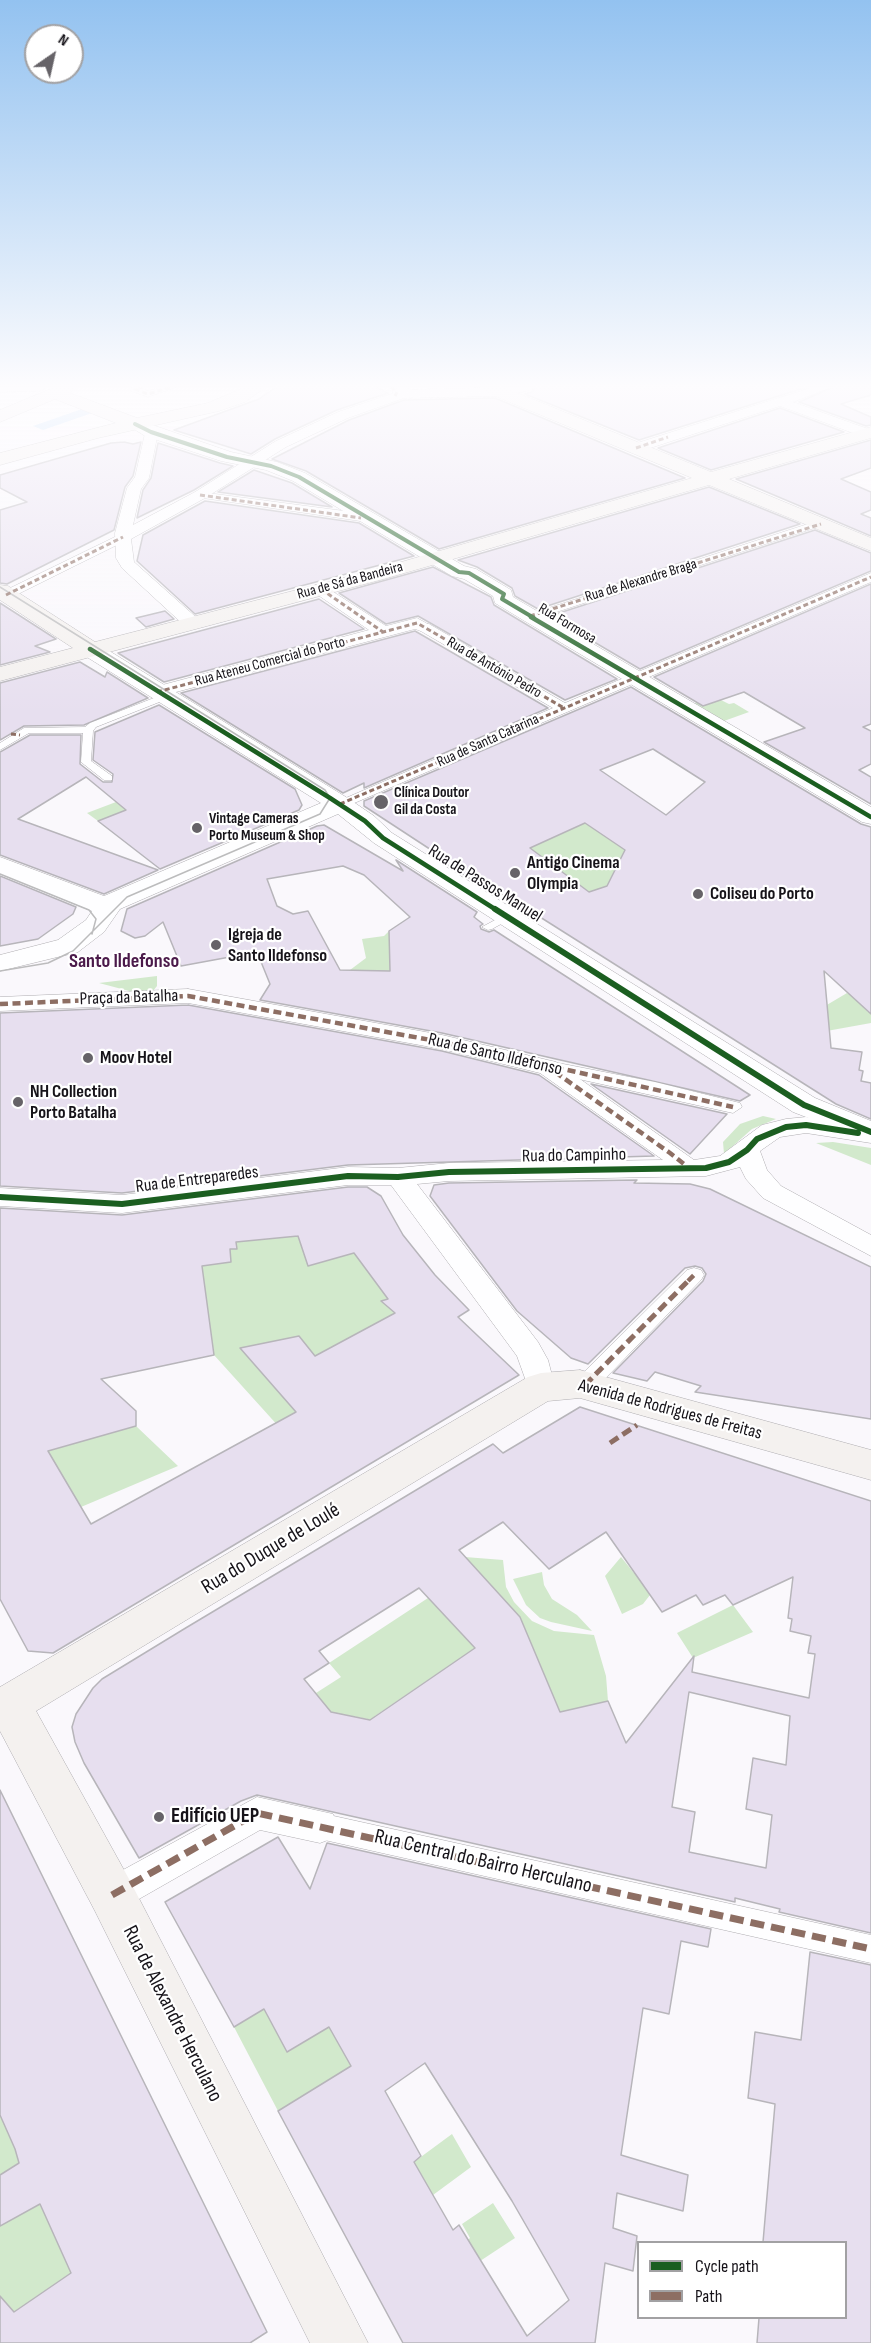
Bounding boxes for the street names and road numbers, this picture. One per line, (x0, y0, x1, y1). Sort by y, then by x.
street label: Rua de Alexandre Braga (583, 555, 699, 607)
street label: Rua de Sá da Bandeira (295, 558, 405, 604)
street label: Rua Formosa (535, 600, 599, 648)
street label: Rua Ateneu Comercial do Porto (193, 633, 347, 691)
street label: Rua de António Pedro (443, 634, 545, 702)
street label: Rua de Santa Catarina (434, 710, 542, 772)
street label: Rua de Passos Manuel (424, 840, 546, 928)
street label: Praça da Batalha (79, 985, 179, 1011)
street label: Rua de Santo Ildefonso (426, 1029, 564, 1081)
street label: Rua do Campinho (522, 1144, 626, 1168)
street label: Rua de Entreparedes (134, 1162, 260, 1198)
street label: Avenida de Rodrigues de Freitas (576, 1375, 764, 1445)
street label: Rua do Duque de Loulé (197, 1498, 345, 1600)
street label: Rua Central do Bairro Herculano (372, 1825, 594, 1899)
street label: Rua de Alexandre Herculano (117, 1922, 227, 2106)

